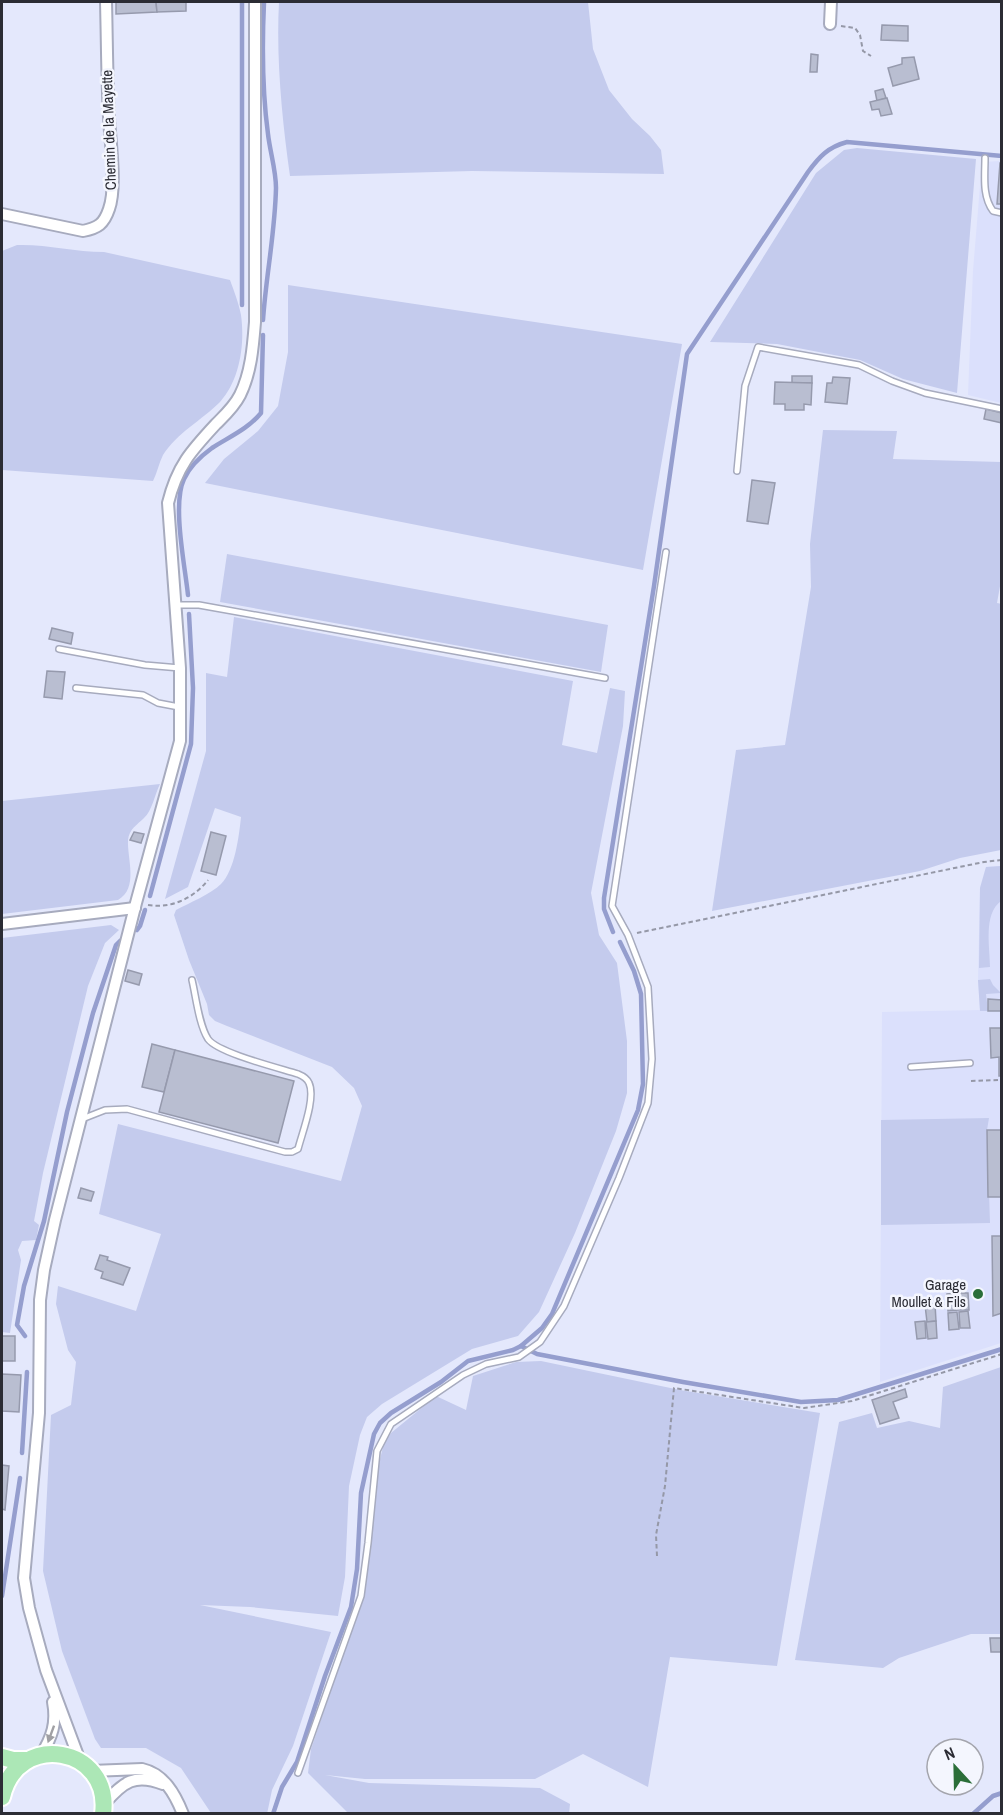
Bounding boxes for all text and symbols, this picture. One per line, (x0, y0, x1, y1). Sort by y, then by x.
street label: Chemin de la Mayette (96, 69, 121, 191)
place label: Garage Moullet & Fils (891, 1274, 966, 1312)
marker: Garage Moullet & Fils (971, 1287, 985, 1301)
one-way arrow (46, 1725, 56, 1743)
north arrow (925, 1737, 985, 1797)
text: N (941, 1741, 958, 1765)

